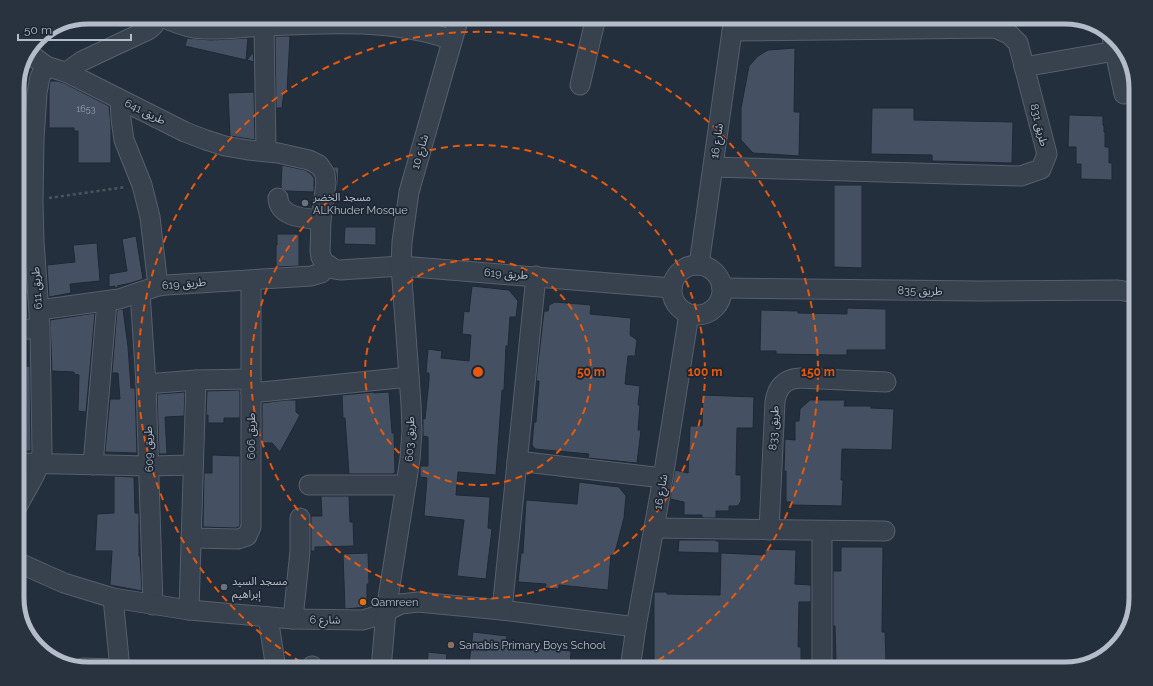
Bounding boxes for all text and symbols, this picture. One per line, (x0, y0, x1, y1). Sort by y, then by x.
scale bar (18, 16, 131, 42)
text: 50 m (24, 23, 52, 37)
street label: طريق 641 (122, 97, 168, 127)
street label: طريق 831 (1027, 102, 1051, 148)
house number: 1653 (77, 104, 96, 114)
street label: شارع 16 (708, 122, 727, 160)
street label: شارع 10 (409, 133, 432, 171)
place label: مسجد الخضر ALKhuder Mosque (312, 191, 408, 217)
marker: مسجد الخضر ALKhuder Mosque (300, 198, 310, 208)
street label: طريق 611 (29, 266, 45, 310)
street label: طريق 619 (483, 266, 529, 282)
street label: طريق 619 (161, 276, 207, 292)
street label: طريق 835 (897, 284, 943, 298)
centre of rings (471, 365, 485, 379)
text: 50 m (577, 365, 605, 379)
text: 100 m (688, 365, 722, 379)
text: 150 m (801, 365, 835, 379)
street label: طريق 833 (766, 405, 782, 451)
street label: طريق 606 (245, 413, 258, 459)
street label: طريق 603 (403, 416, 417, 462)
street label: طريق 609 (142, 426, 156, 472)
street label: شارع 16 (652, 473, 672, 511)
place label: مسجد السيد إبراهيم (232, 575, 288, 603)
marker: مسجد السيد إبراهيم (219, 582, 229, 592)
place label: Qamreen (371, 596, 418, 609)
marker: Qamreen (358, 597, 368, 607)
street label: شارع 6 (309, 613, 341, 628)
place label: Sanabis Primary Boys School (459, 639, 606, 652)
marker: Sanabis Primary Boys School (446, 640, 456, 650)

